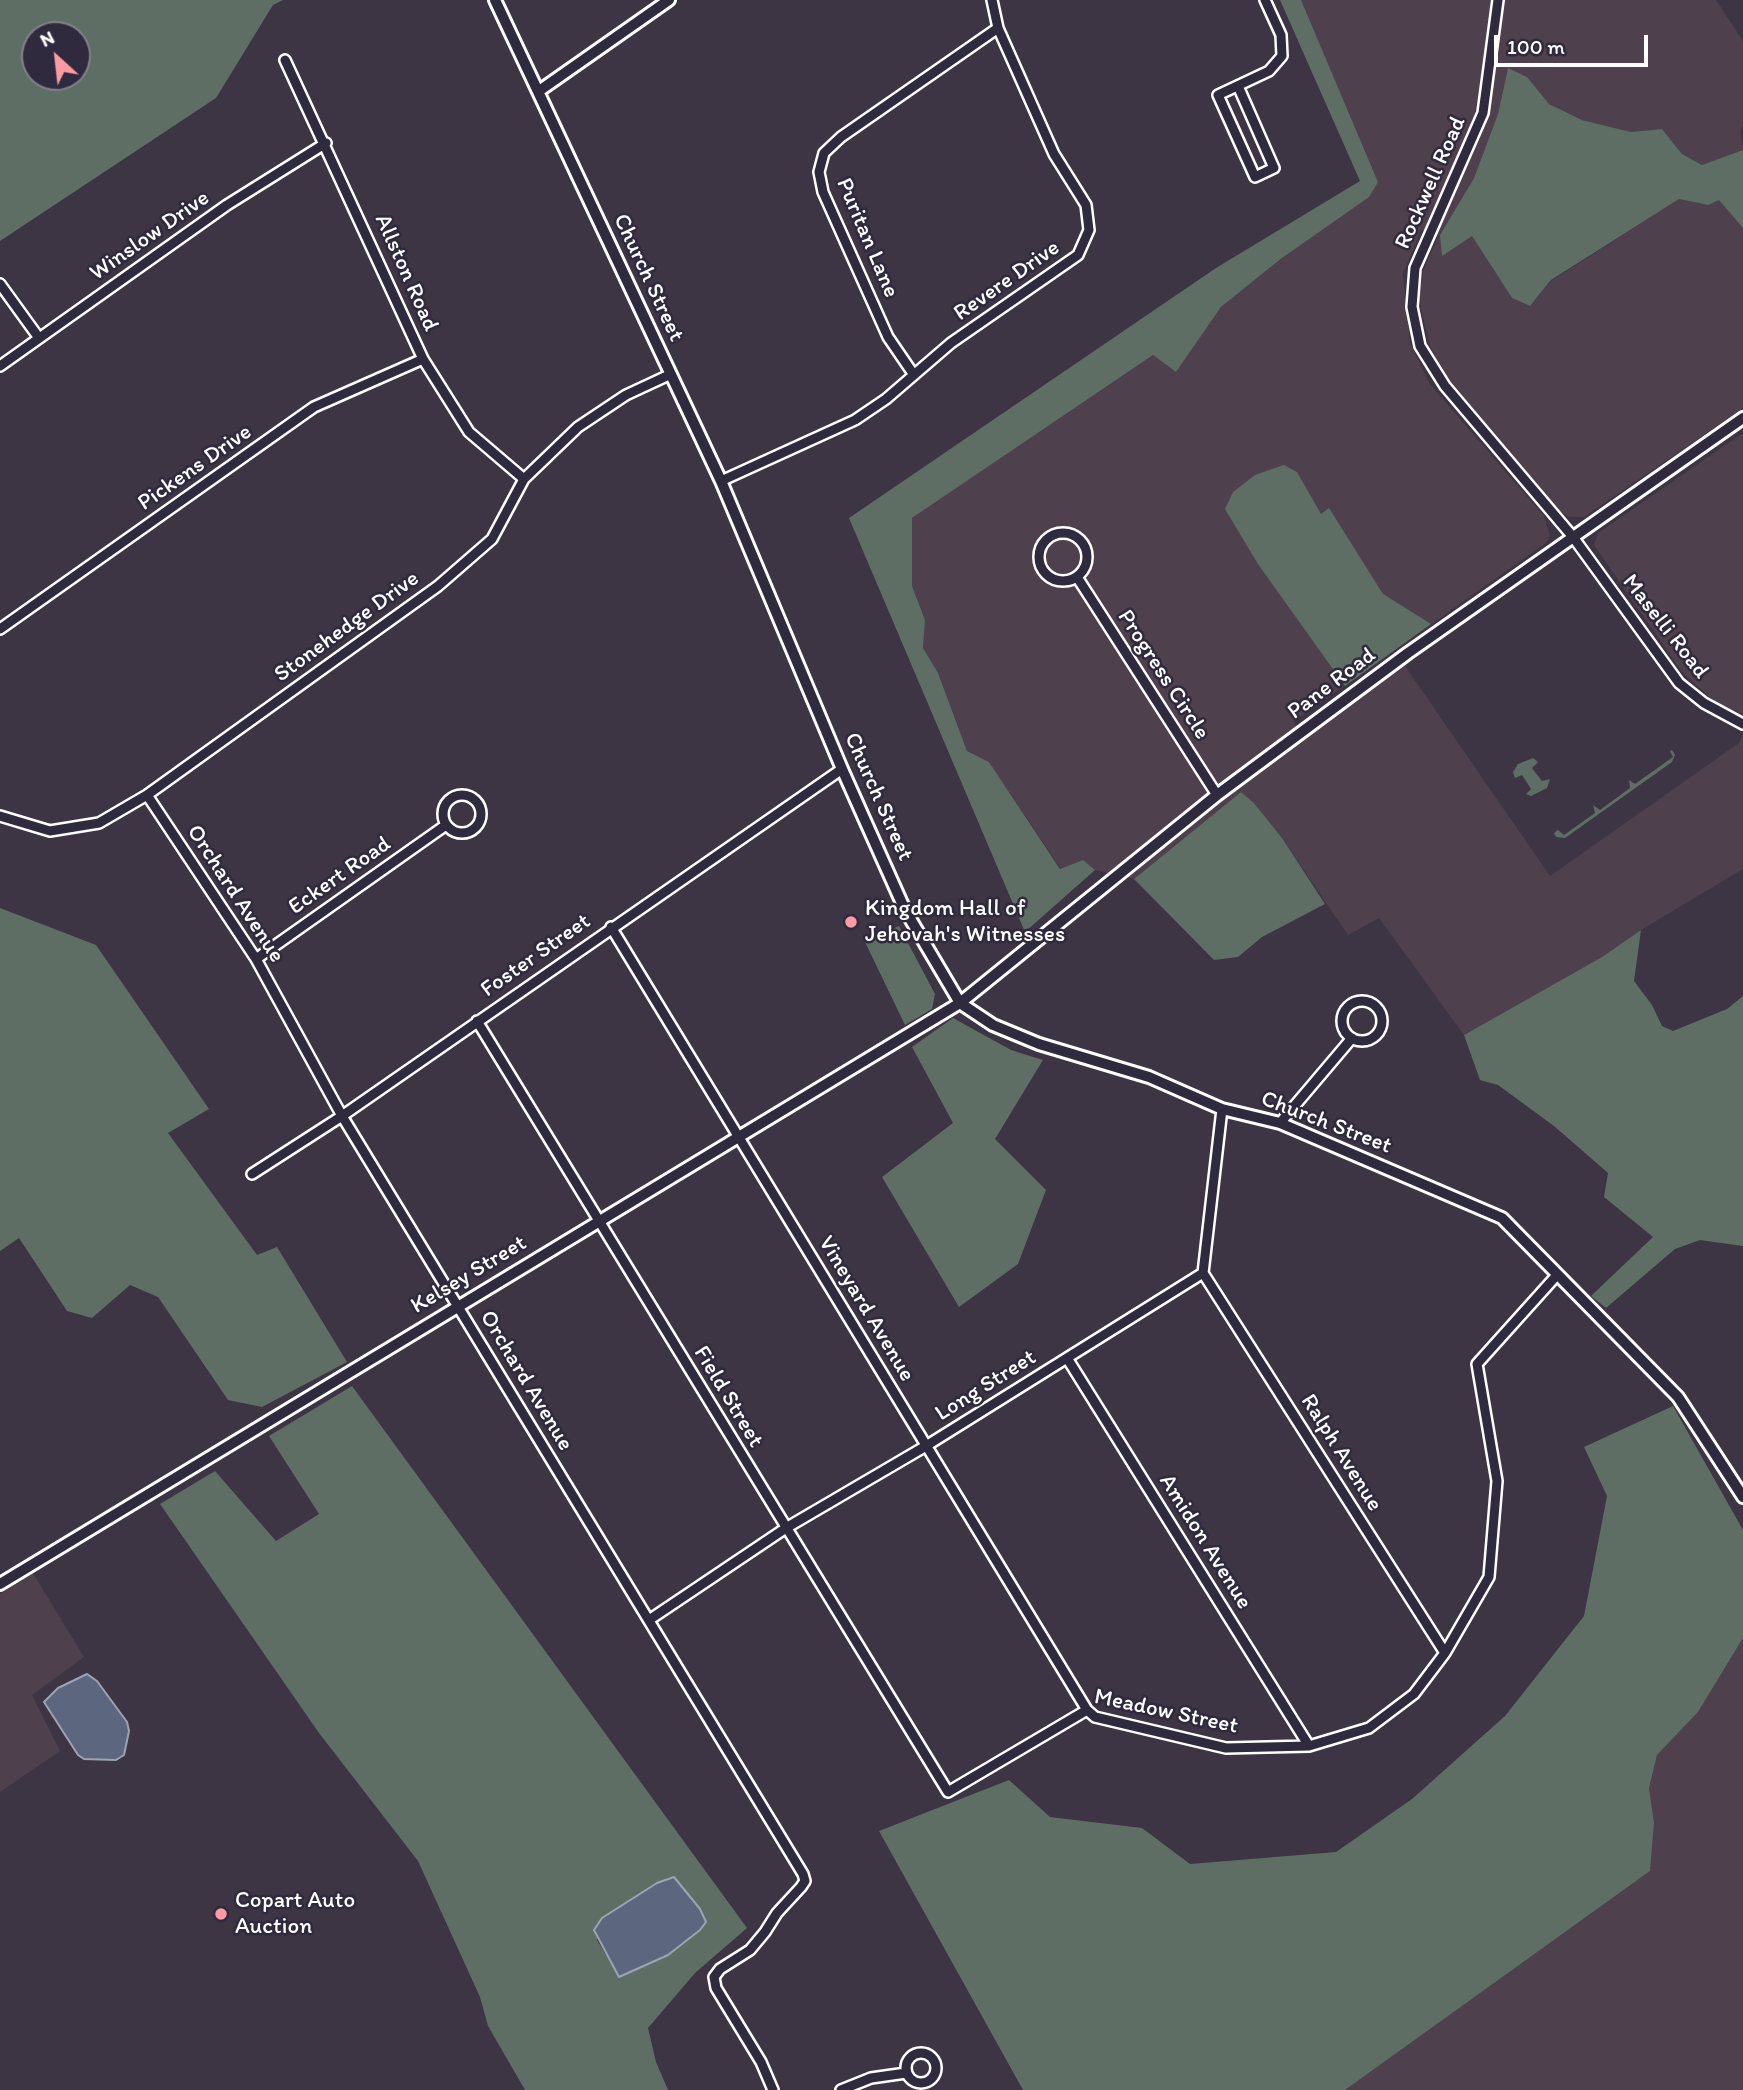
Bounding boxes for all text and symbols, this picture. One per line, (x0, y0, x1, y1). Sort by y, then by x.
north arrow (21, 21, 91, 91)
scale bar (1498, 21, 1652, 65)
text: N (36, 25, 58, 52)
text: 100 m (1507, 34, 1565, 59)
street label: Rockwell Road (1389, 112, 1473, 254)
street label: Puritan Lane (829, 174, 905, 302)
street label: Winslow Drive (85, 185, 215, 287)
street label: Allston Road (368, 210, 444, 336)
street label: Church Street (606, 210, 690, 346)
street label: Revere Drive (949, 234, 1065, 328)
street label: Pickens Drive (133, 419, 257, 517)
street label: Stonehedge Drive (269, 565, 425, 689)
street label: Maselli Road (1616, 569, 1714, 685)
street label: Progress Circle (1111, 605, 1215, 745)
street label: Pane Road (1283, 642, 1381, 726)
street label: Church Street (837, 728, 919, 866)
street label: Orchard Avenue (180, 820, 290, 968)
street label: Eckert Road (283, 831, 397, 921)
place label: Kingdom Hall of Jehovah's Witnesses (865, 895, 1065, 949)
street label: Foster Street (476, 908, 596, 1004)
marker: Kingdom Hall of Jehovah's Witnesses (843, 914, 859, 930)
street label: Church Street (1257, 1085, 1395, 1161)
street label: Kelsey Street (406, 1230, 532, 1320)
street label: Vineyard Avenue (812, 1231, 920, 1387)
street label: Orchard Avenue (473, 1306, 579, 1456)
street label: Field Street (687, 1341, 769, 1453)
street label: Long Street (930, 1344, 1042, 1428)
street label: Ralph Avenue (1294, 1389, 1388, 1517)
street label: Amidon Avenue (1152, 1469, 1258, 1615)
street label: Meadow Street (1092, 1683, 1240, 1741)
place label: Copart Auto Auction (235, 1887, 355, 1941)
marker: Copart Auto Auction (213, 1906, 229, 1922)

